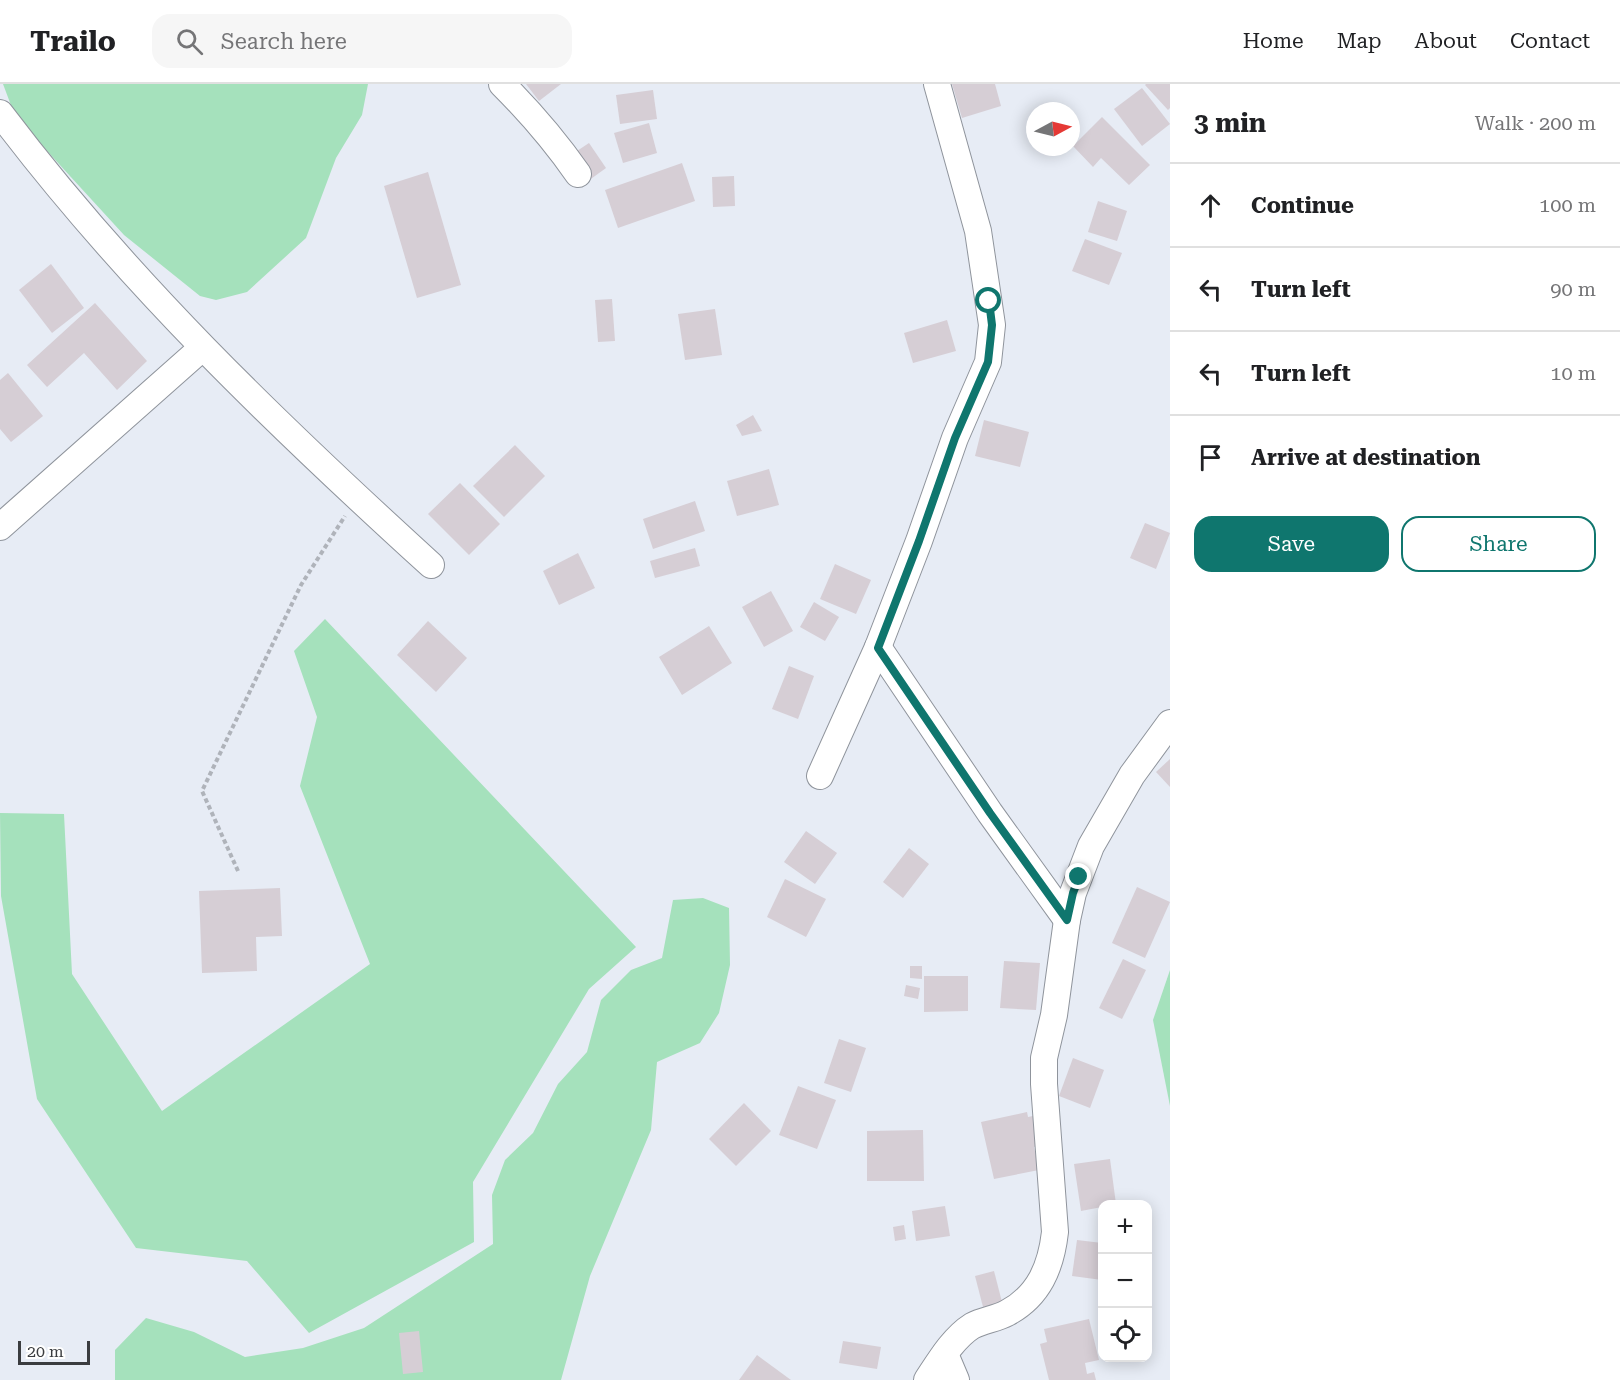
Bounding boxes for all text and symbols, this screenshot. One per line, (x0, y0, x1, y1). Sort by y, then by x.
search box (152, 14, 572, 68)
text: Trailo (30, 25, 116, 58)
icon: search (173, 25, 206, 58)
text: Search here (221, 29, 347, 54)
text: Home (1243, 29, 1304, 53)
text: Map (1337, 29, 1382, 53)
text: About (1415, 29, 1477, 53)
text: Contact (1510, 29, 1590, 53)
north arrow (1026, 102, 1080, 156)
text: 3 min (1194, 108, 1266, 138)
text: Walk · 200 m (1475, 111, 1596, 135)
icon: ahead (1194, 189, 1227, 222)
text: Continue (1251, 193, 1354, 218)
text: 100 m (1539, 193, 1596, 217)
icon: left (1194, 273, 1227, 306)
text: Turn left (1251, 277, 1351, 302)
text: 90 m (1550, 277, 1596, 301)
route start (975, 287, 1001, 313)
icon: left (1194, 357, 1227, 390)
text: Turn left (1251, 361, 1351, 386)
text: 10 m (1550, 361, 1596, 385)
icon: arrive (1194, 441, 1227, 474)
text: Arrive at destination (1251, 445, 1480, 470)
button: Save (1194, 516, 1389, 572)
button: Share (1401, 516, 1596, 572)
route end (1065, 863, 1091, 889)
map controls (1098, 1200, 1152, 1362)
button: + (1098, 1200, 1152, 1254)
button: − (1098, 1254, 1152, 1308)
button: locate (1098, 1308, 1152, 1362)
scale bar (18, 1338, 90, 1366)
text: 20 m (27, 1342, 64, 1361)

